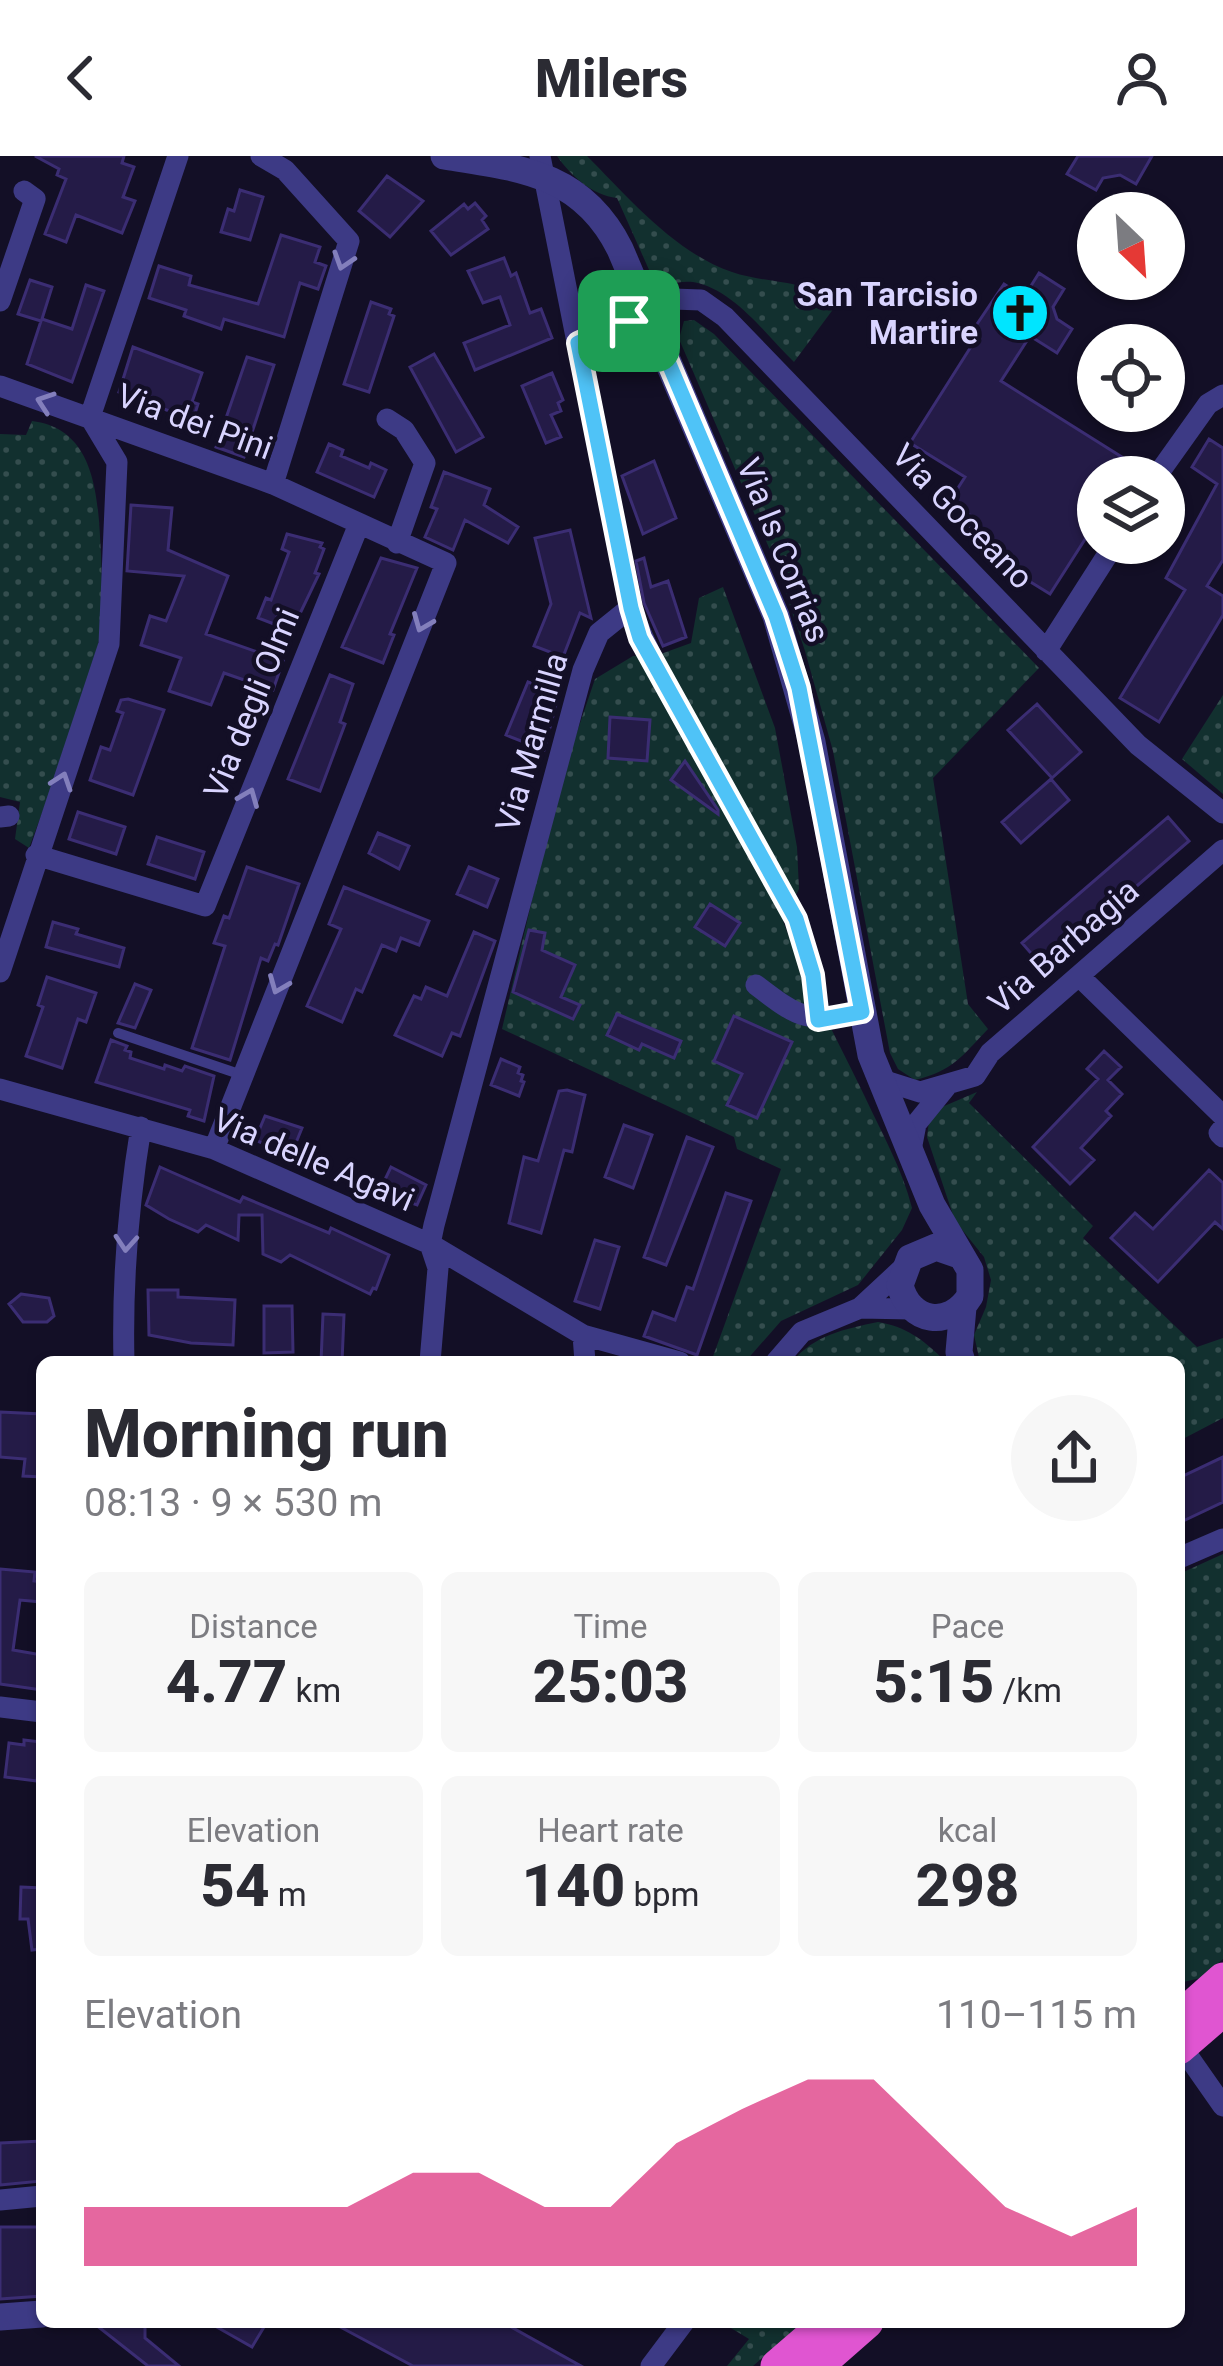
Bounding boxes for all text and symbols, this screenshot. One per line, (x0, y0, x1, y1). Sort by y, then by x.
icon: back (48, 45, 114, 111)
icon: person (1109, 45, 1175, 111)
text: Milers (535, 47, 688, 110)
north arrow (1077, 192, 1185, 300)
map controls (1077, 192, 1185, 564)
one-way arrow (332, 250, 357, 271)
pin (578, 270, 680, 372)
place label: San Tarcisio Martire (796, 275, 978, 352)
church icon: San Tarcisio Martire (989, 282, 1051, 344)
icon: arrive (596, 288, 662, 354)
button: locate (1077, 324, 1185, 432)
street label: Via dei Pini (112, 375, 278, 468)
one-way arrow (36, 392, 57, 416)
street label: Via Goceano (884, 436, 1041, 597)
street label: Via Is Corrias (729, 452, 838, 648)
button: layers (1077, 456, 1185, 564)
street label: Via degli Olmi (196, 602, 307, 804)
one-way arrow (412, 611, 436, 632)
street label: Via Marmilla (487, 648, 576, 836)
one-way arrow (47, 771, 72, 792)
one-way arrow (234, 788, 259, 809)
street label: Via Barbagia (980, 871, 1146, 1022)
one-way arrow (268, 974, 292, 995)
street label: Via delle Agavi (207, 1100, 420, 1219)
one-way arrow (113, 1234, 139, 1253)
button: share (1011, 1395, 1137, 1521)
text: Morning run (84, 1396, 449, 1473)
text: 08:13 · 9 × 530 m (84, 1480, 382, 1526)
text: Distance (189, 1607, 318, 1646)
text: Time (573, 1607, 648, 1646)
text: Pace (931, 1607, 1004, 1646)
text: 4.77 (166, 1646, 287, 1717)
text: 25:03 (533, 1646, 688, 1717)
text: 5:15 (873, 1646, 994, 1717)
text: km (287, 1671, 341, 1710)
text: /km (994, 1671, 1062, 1710)
text: Elevation (187, 1811, 320, 1850)
text: Heart rate (537, 1811, 684, 1850)
text: kcal (938, 1811, 997, 1850)
text: 54 (200, 1850, 270, 1921)
text: 140 (522, 1850, 625, 1921)
text: 298 (916, 1850, 1019, 1921)
text: m (270, 1875, 307, 1914)
text: bpm (625, 1875, 700, 1914)
text: Elevation (84, 1992, 242, 2038)
text: 110–115 m (936, 1992, 1137, 2038)

